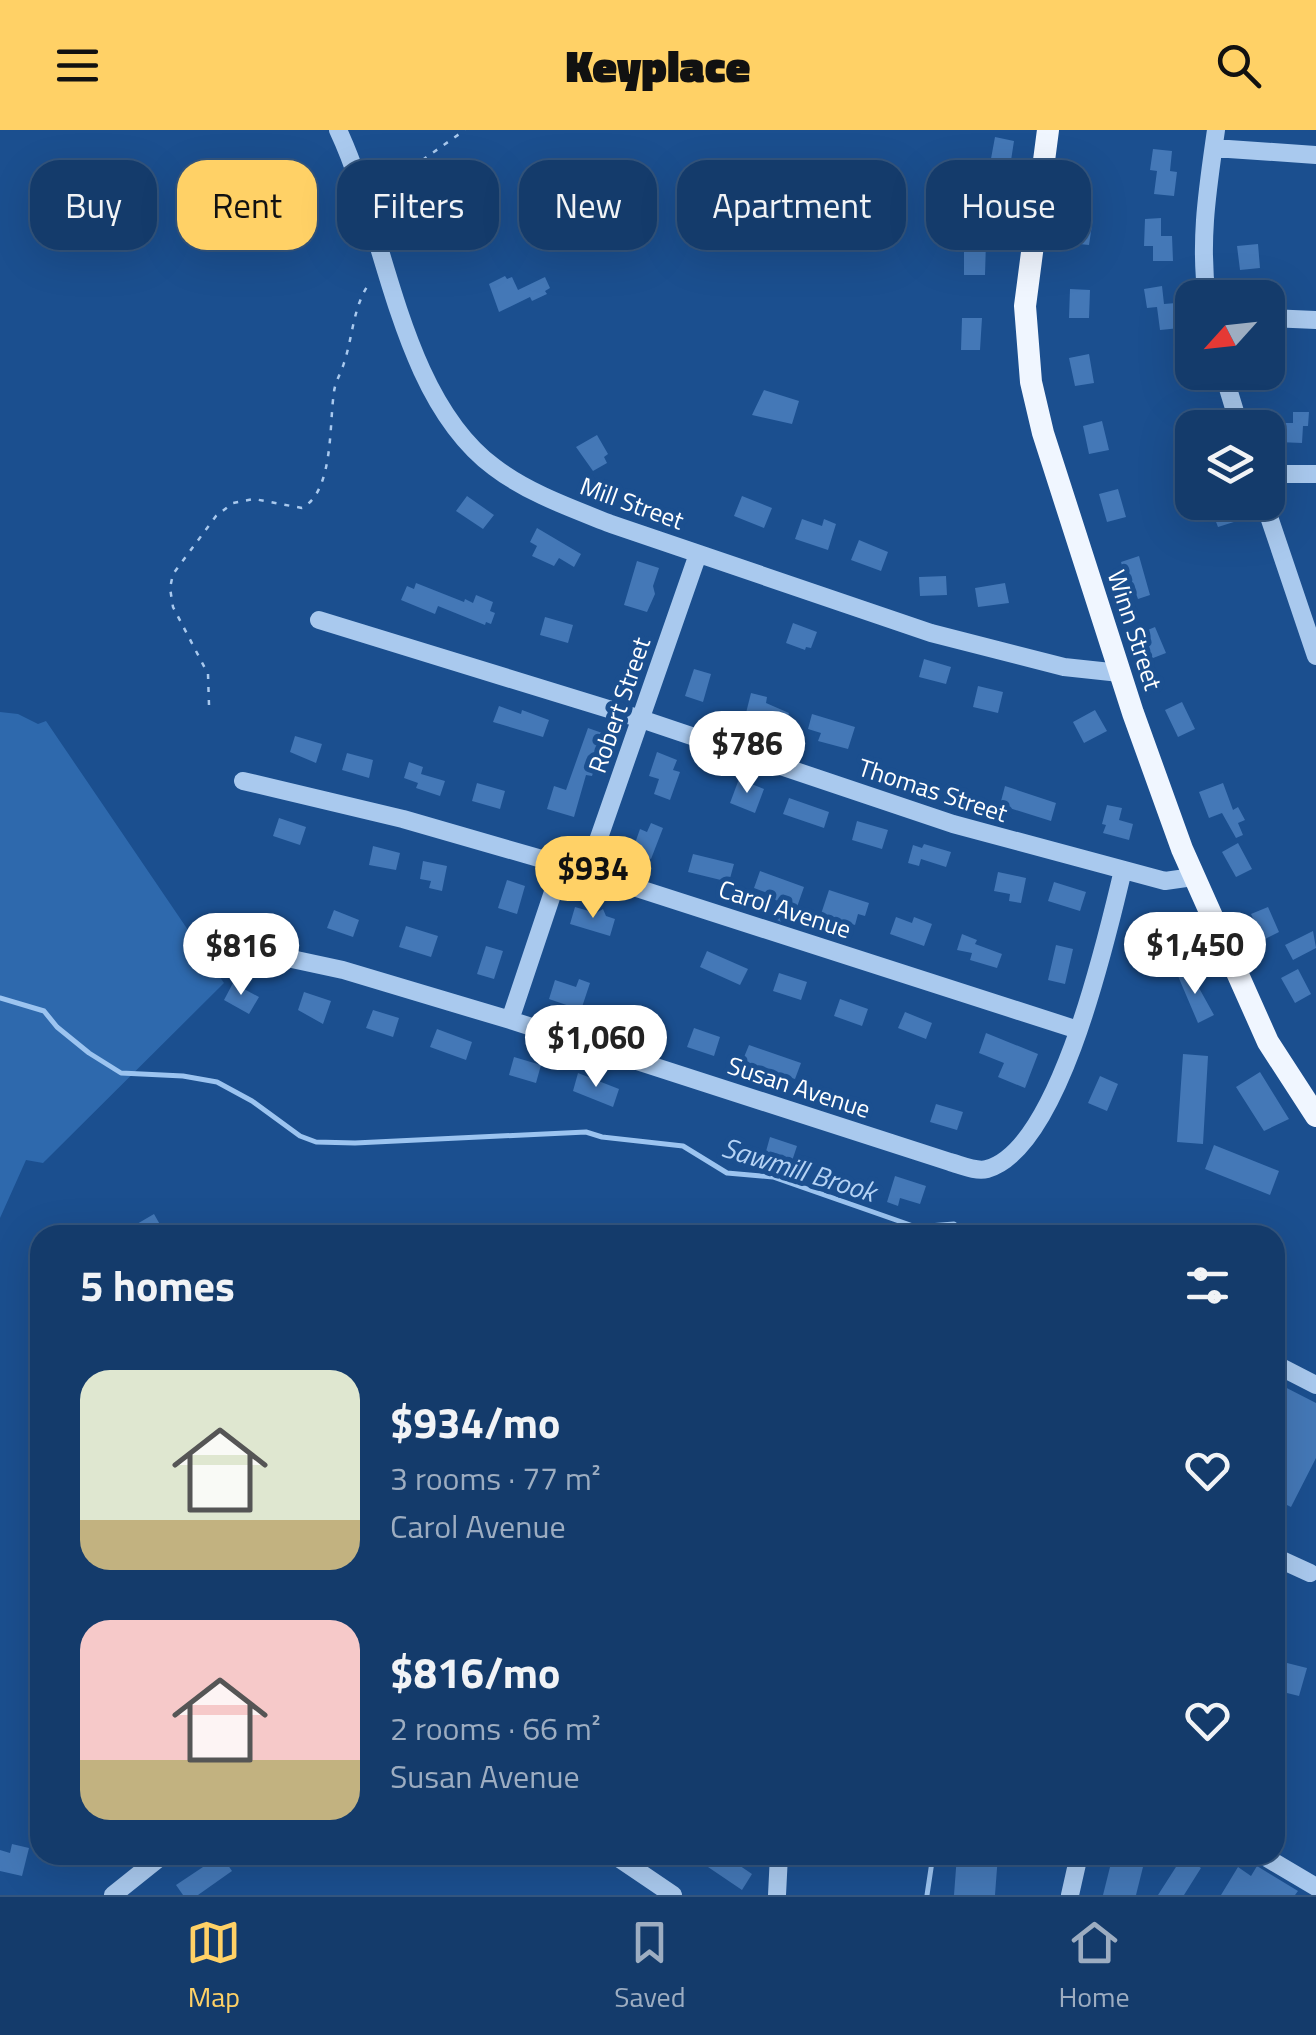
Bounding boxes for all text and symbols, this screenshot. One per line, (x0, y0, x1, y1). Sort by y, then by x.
text: Keyplace (566, 31, 750, 99)
icon: menu (50, 38, 105, 93)
icon: search (1211, 38, 1266, 93)
chip: Buy (30, 160, 157, 250)
chip: Rent (177, 160, 317, 250)
chip: Filters (337, 160, 499, 250)
chip: New (519, 160, 657, 250)
chip: Apartment (677, 160, 906, 250)
chip: House (926, 160, 1091, 250)
north arrow (1175, 280, 1285, 390)
map controls (1175, 280, 1285, 520)
button: layers (1175, 410, 1285, 520)
street label: Mill Street (575, 467, 689, 539)
street label: Winn Street (1098, 565, 1172, 695)
street label: Robert Street (578, 632, 660, 778)
pin: $786 (688, 711, 806, 796)
text: $786 (711, 719, 783, 767)
street label: Thomas Street (854, 748, 1013, 832)
pin: $934 (534, 836, 652, 921)
text: $934 (557, 844, 629, 892)
street label: Carol Avenue (714, 870, 856, 948)
pin: $1,450 (1114, 912, 1276, 997)
pin: $816 (182, 913, 300, 998)
text: $1,450 (1146, 920, 1244, 968)
text: $816 (205, 921, 277, 969)
pin: $1,060 (515, 1005, 677, 1090)
text: $1,060 (547, 1013, 645, 1061)
street label: Susan Avenue (723, 1046, 875, 1128)
water label: Sawmill Brook (717, 1125, 885, 1214)
text: 5 homes (80, 1253, 235, 1317)
icon: filters (1180, 1258, 1235, 1313)
text: $934/mo (390, 1390, 560, 1454)
icon: home (160, 1410, 280, 1530)
icon: heart (1180, 1443, 1235, 1498)
text: 3 rooms · 77 m² (390, 1454, 601, 1502)
text: Carol Avenue (390, 1502, 566, 1550)
text: $816/mo (390, 1640, 560, 1704)
icon: home (160, 1660, 280, 1780)
icon: heart (1180, 1693, 1235, 1748)
text: 2 rooms · 66 m² (390, 1704, 601, 1752)
text: Susan Avenue (390, 1752, 580, 1800)
tab: Map (186, 1915, 241, 2018)
tab: Saved (614, 1915, 686, 2018)
tab: Home (1058, 1915, 1130, 2018)

